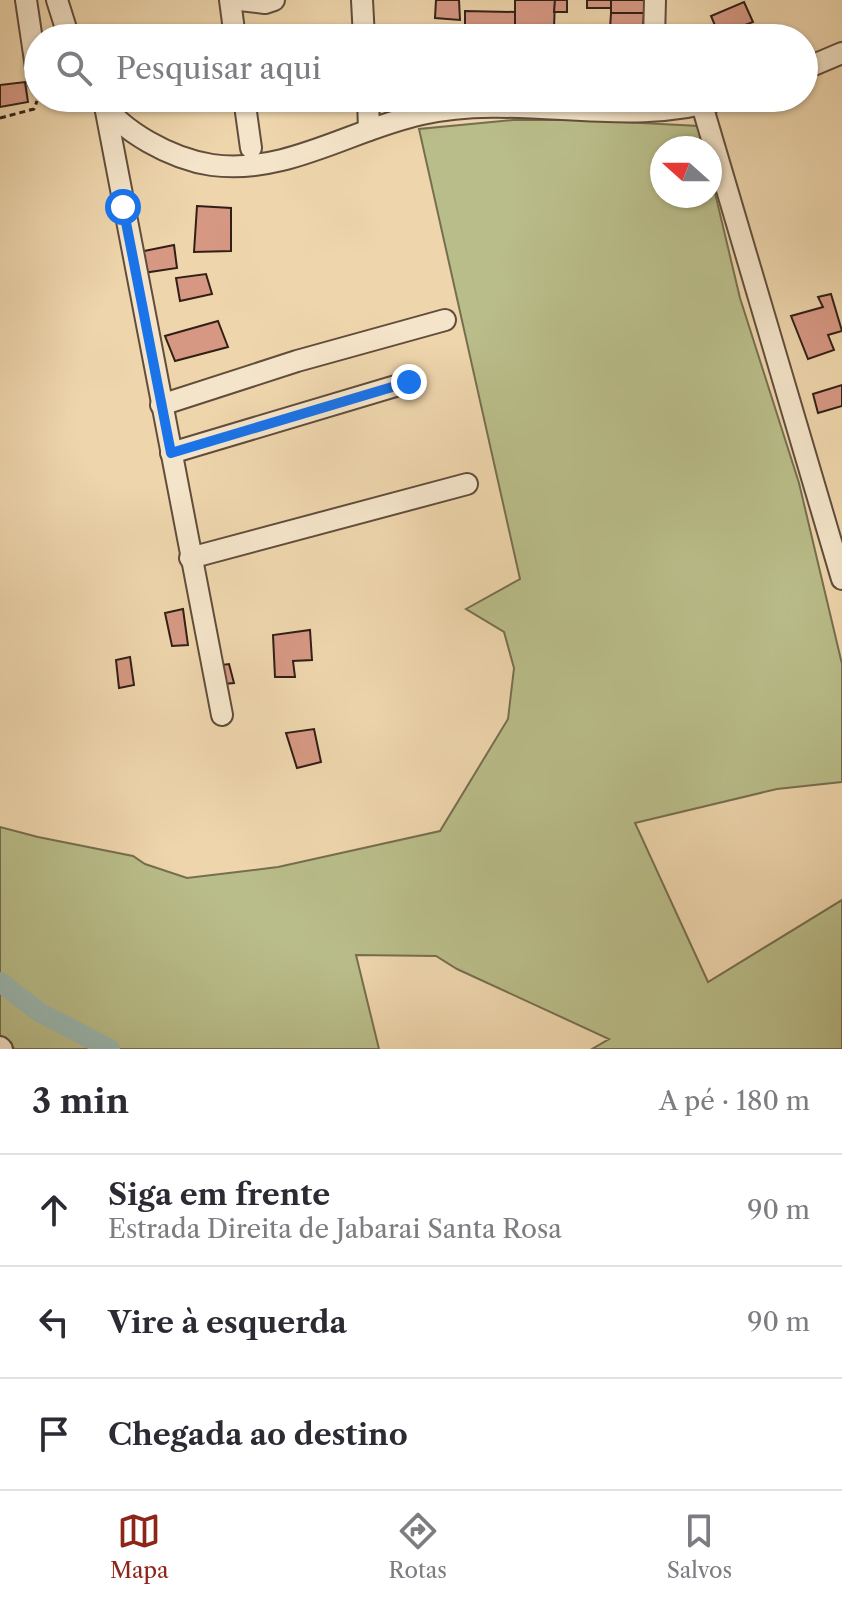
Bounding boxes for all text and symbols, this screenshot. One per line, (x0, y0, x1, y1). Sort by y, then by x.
search box (24, 24, 818, 112)
icon: search (52, 46, 96, 90)
text: Pesquisar aqui (116, 50, 321, 87)
north arrow (650, 136, 722, 208)
route start (105, 189, 141, 225)
route end (391, 364, 427, 400)
text: 3 min (32, 1080, 129, 1122)
text: A pé · 180 m (659, 1085, 810, 1117)
text: Siga em frente (108, 1176, 330, 1213)
icon: ahead (32, 1188, 76, 1232)
text: 90 m (747, 1194, 810, 1226)
text: Estrada Direita de Jabarai Santa Rosa (108, 1213, 562, 1245)
icon: left (32, 1300, 76, 1344)
text: Vire à esquerda (108, 1304, 347, 1341)
text: 90 m (747, 1306, 810, 1338)
icon: arrive (32, 1412, 76, 1456)
text: Chegada ao destino (108, 1416, 408, 1453)
tab: Mapa (110, 1509, 169, 1584)
tab: Rotas (389, 1509, 447, 1584)
tab: Salvos (667, 1509, 732, 1584)

